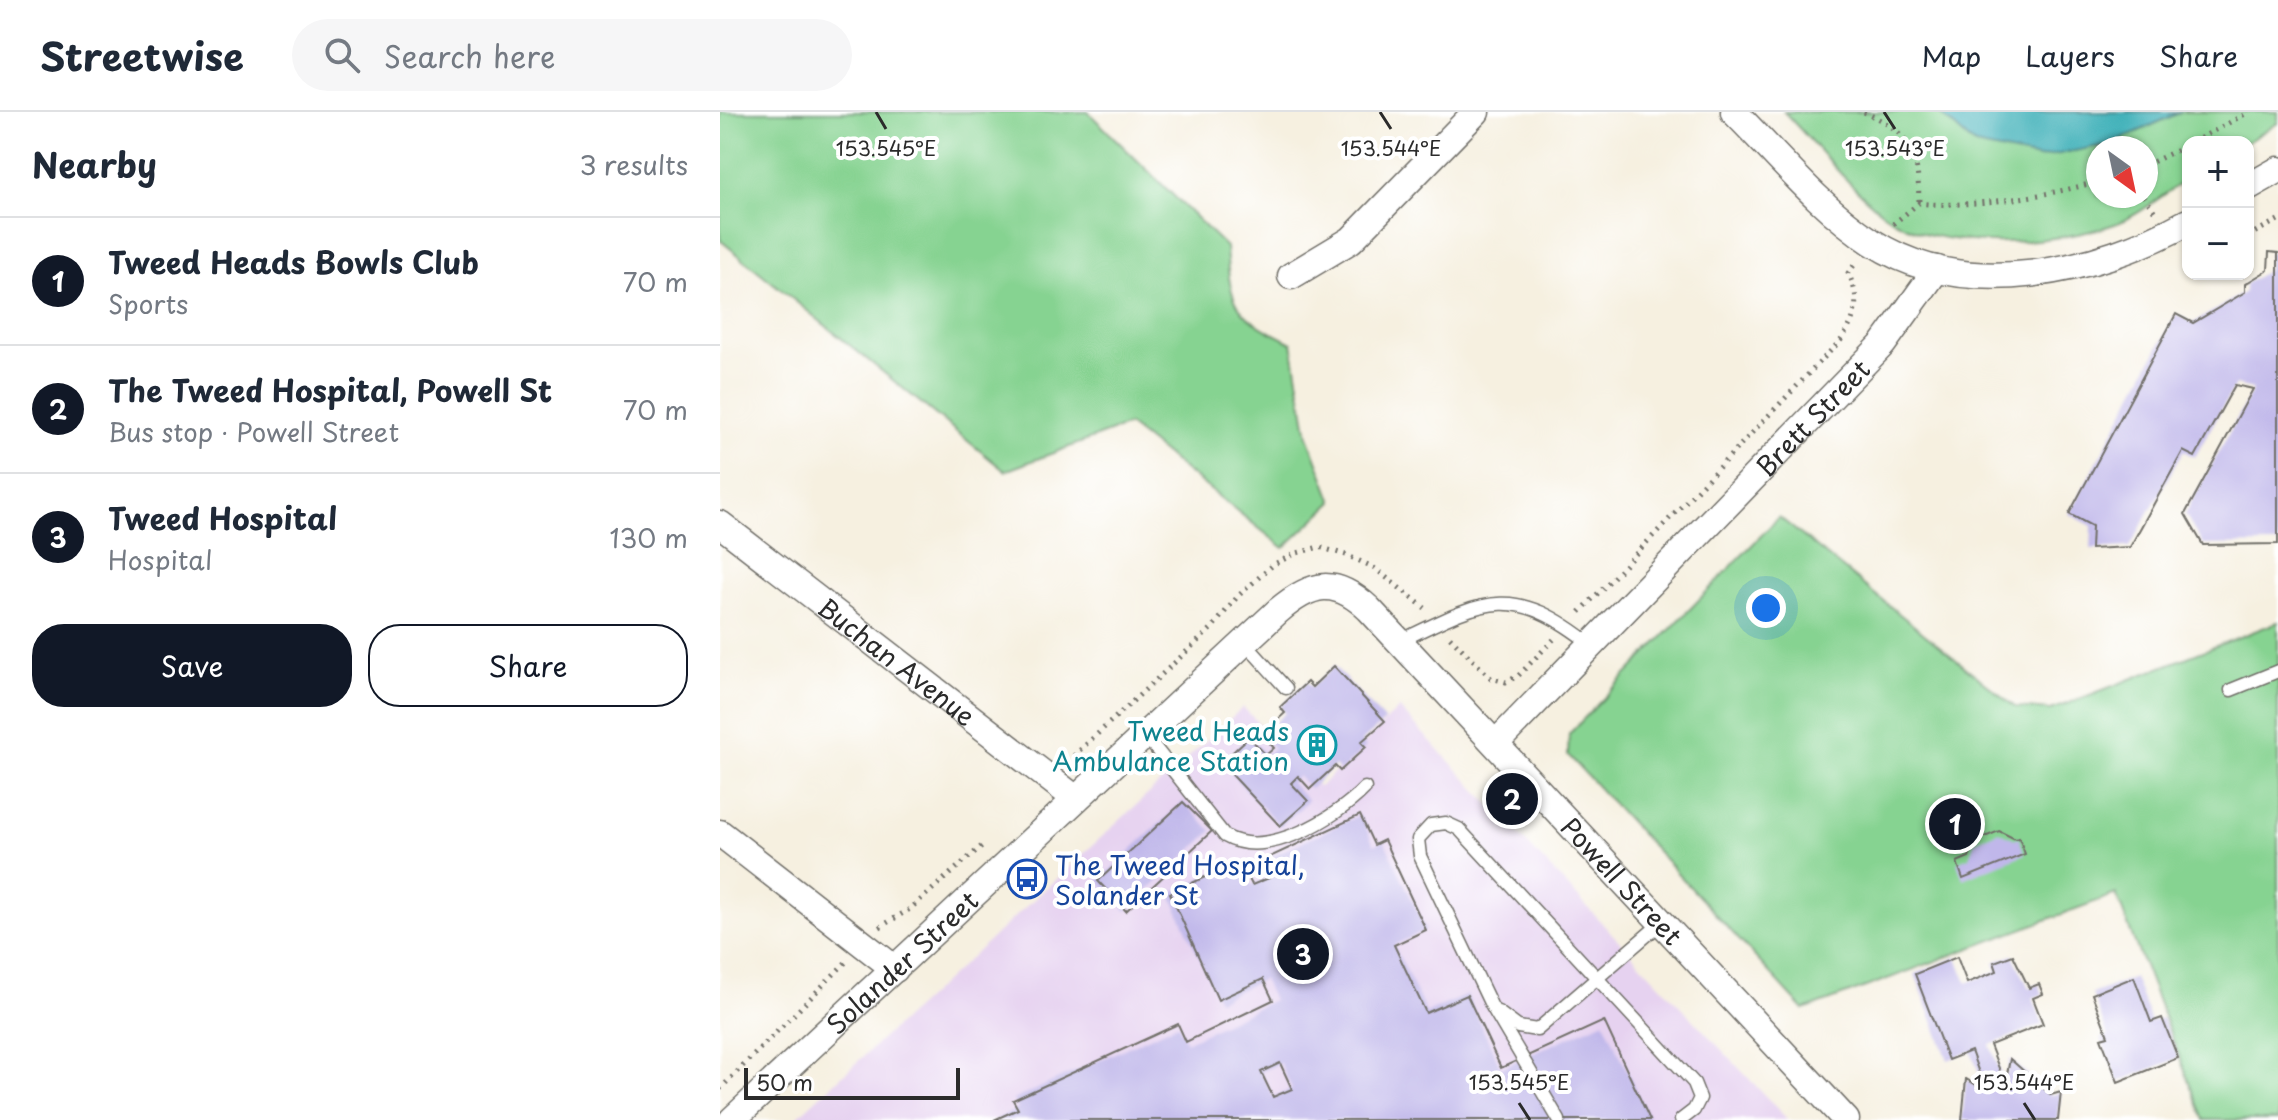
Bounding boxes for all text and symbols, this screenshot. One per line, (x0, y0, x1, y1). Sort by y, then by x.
search box (292, 19, 852, 91)
text: Streetwise (40, 27, 244, 84)
icon: search (320, 33, 364, 77)
text: Search here (384, 33, 555, 78)
text: Map (1921, 34, 1981, 77)
text: Layers (2025, 34, 2115, 77)
text: Share (2159, 34, 2238, 77)
text: 153.545°E (836, 133, 936, 163)
text: 153.544°E (1341, 133, 1441, 163)
text: 153.543°E (1845, 133, 1945, 163)
north arrow (2086, 136, 2158, 208)
map controls (2182, 136, 2254, 280)
button: + (2182, 136, 2254, 208)
text: Nearby (32, 138, 157, 190)
text: 3 results (580, 145, 688, 184)
button: − (2182, 208, 2254, 280)
text: Tweed Heads Bowls Club (108, 239, 479, 284)
text: 1 (52, 262, 64, 301)
text: 70 m (623, 262, 688, 301)
text: Sports (108, 284, 188, 323)
street label: Brett Street (1746, 350, 1878, 484)
text: The Tweed Hospital, Powell St (108, 367, 552, 412)
text: 2 (49, 390, 67, 429)
text: 70 m (623, 390, 688, 429)
text: Bus stop · Powell Street (108, 412, 399, 451)
text: Tweed Hospital (108, 495, 337, 540)
text: 3 (49, 518, 67, 557)
text: 130 m (609, 518, 688, 557)
text: Hospital (108, 540, 212, 579)
street label: Buchan Avenue (810, 588, 984, 734)
your location (1746, 588, 1786, 628)
button: Save (32, 624, 352, 707)
button: Share (368, 624, 688, 707)
place label: Tweed Heads Ambulance Station (1052, 711, 1289, 780)
building icon: Tweed Heads Ambulance Station (1296, 724, 1338, 766)
pin: 2 (1486, 769, 1538, 829)
pin: 1 (1929, 794, 1981, 854)
street label: Powell Street (1553, 808, 1692, 953)
place label: The Tweed Hospital, Solander St (1055, 845, 1305, 914)
bus stop icon: The Tweed Hospital, Solander St (1006, 858, 1048, 900)
street label: Solander Street (817, 881, 986, 1043)
pin: 3 (1277, 924, 1329, 984)
scale bar (744, 1064, 960, 1100)
text: 50 m (756, 1065, 813, 1098)
text: 153.545°E (1469, 1067, 1569, 1097)
text: 153.544°E (1974, 1067, 2074, 1097)

